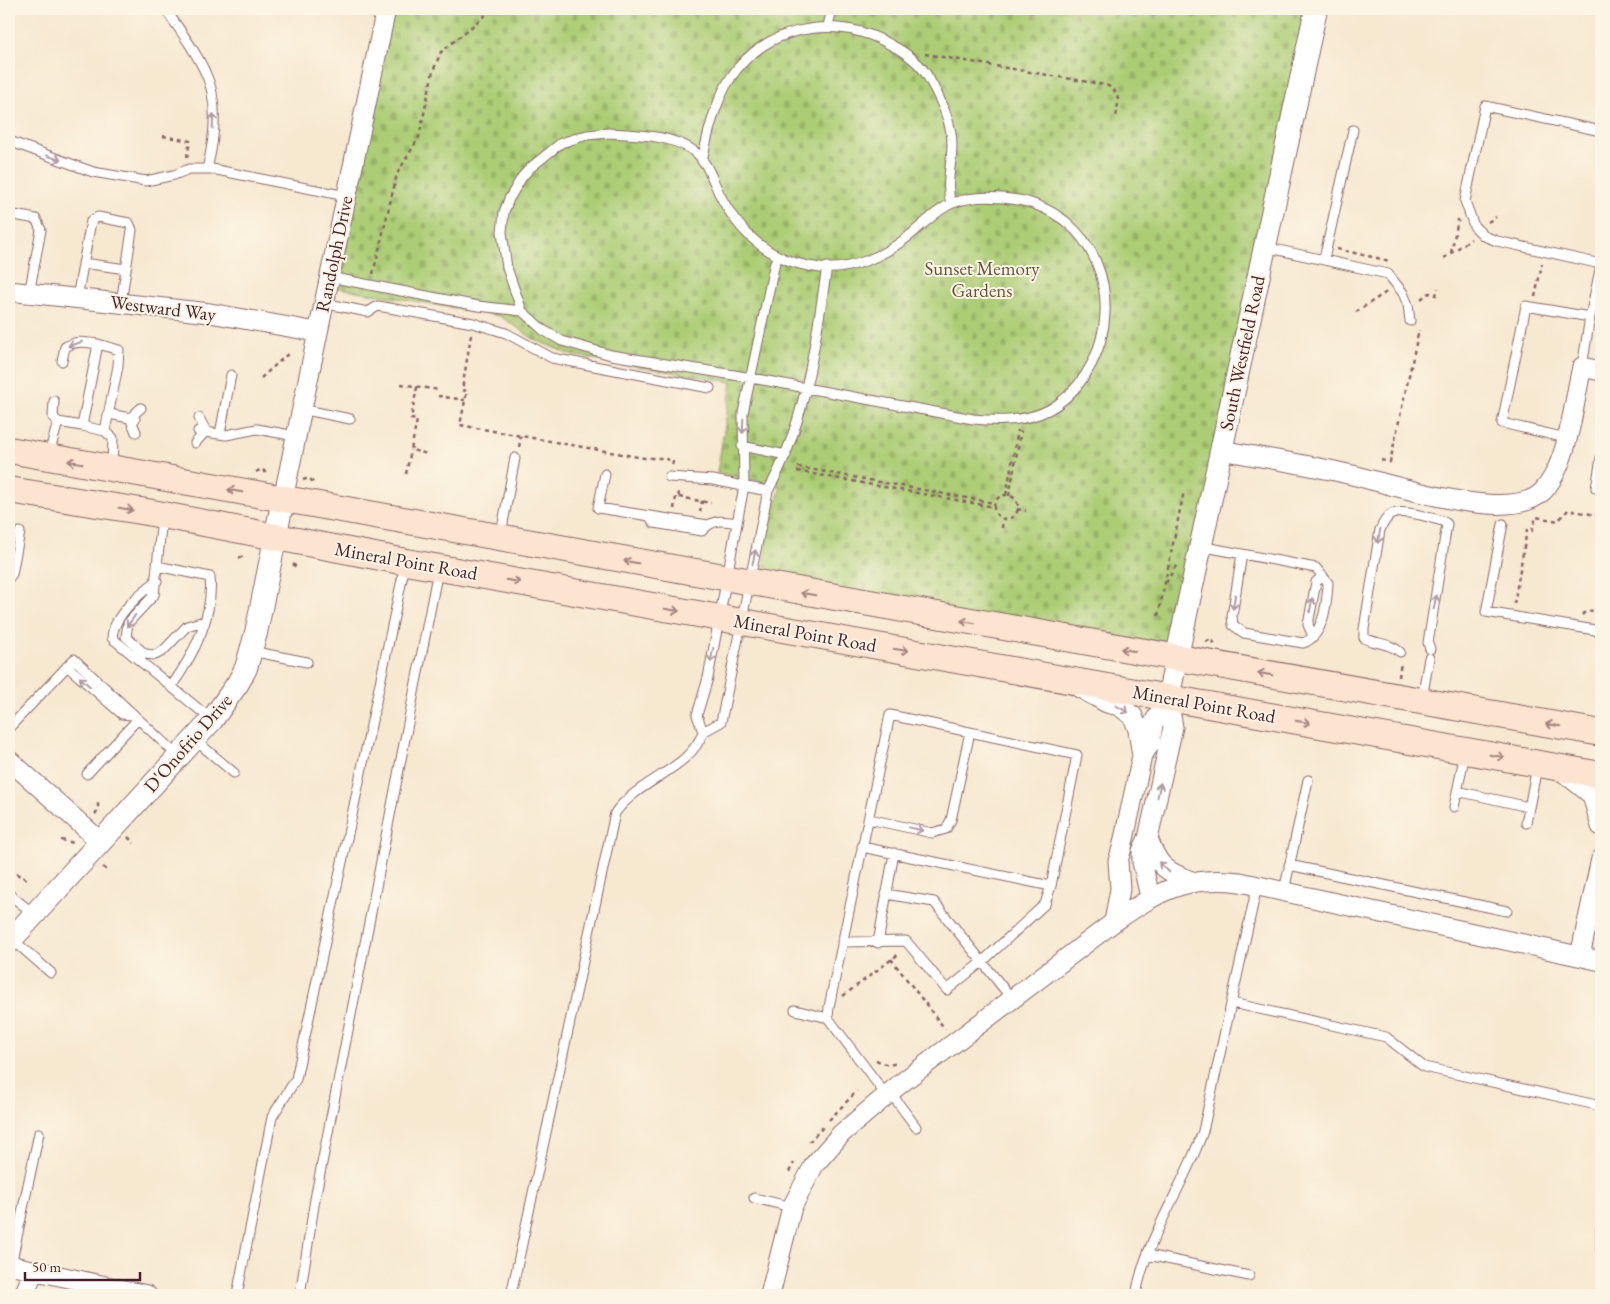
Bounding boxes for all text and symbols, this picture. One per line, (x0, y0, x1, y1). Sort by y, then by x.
one-way arrow (209, 113, 218, 129)
one-way arrow (46, 154, 62, 163)
street label: Randolph Drive (309, 194, 359, 314)
park label: Sunset Memory Gardens (924, 256, 1040, 303)
street label: South Westfield Road (1213, 273, 1271, 433)
street label: Westward Way (109, 289, 218, 327)
one-way arrow (67, 340, 83, 349)
one-way arrow (738, 417, 747, 433)
one-way arrow (68, 456, 84, 466)
one-way arrow (228, 485, 244, 495)
one-way arrow (118, 504, 134, 514)
one-way arrow (1374, 528, 1384, 544)
street label: Mineral Point Road (333, 536, 480, 586)
one-way arrow (750, 549, 759, 565)
one-way arrow (623, 557, 639, 566)
one-way arrow (504, 576, 520, 586)
one-way arrow (800, 588, 816, 598)
one-way arrow (1229, 594, 1239, 610)
one-way arrow (1430, 594, 1440, 610)
one-way arrow (1307, 597, 1317, 613)
one-way arrow (664, 605, 680, 615)
street label: Mineral Point Road (732, 608, 879, 658)
one-way arrow (126, 614, 136, 628)
one-way arrow (960, 616, 976, 626)
one-way arrow (1121, 644, 1137, 654)
one-way arrow (893, 645, 909, 655)
one-way arrow (707, 647, 716, 663)
one-way arrow (1257, 669, 1273, 679)
one-way arrow (79, 676, 92, 688)
street label: Mineral Point Road (1131, 679, 1278, 729)
street label: D'Onofrio Drive (138, 688, 238, 798)
one-way arrow (1114, 705, 1129, 714)
one-way arrow (1294, 717, 1310, 727)
one-way arrow (1546, 720, 1562, 730)
one-way arrow (1489, 752, 1505, 762)
one-way arrow (1154, 783, 1164, 799)
one-way arrow (908, 825, 924, 835)
one-way arrow (1158, 861, 1171, 873)
scale bar (25, 1249, 140, 1281)
text: 50 m (32, 1257, 61, 1276)

